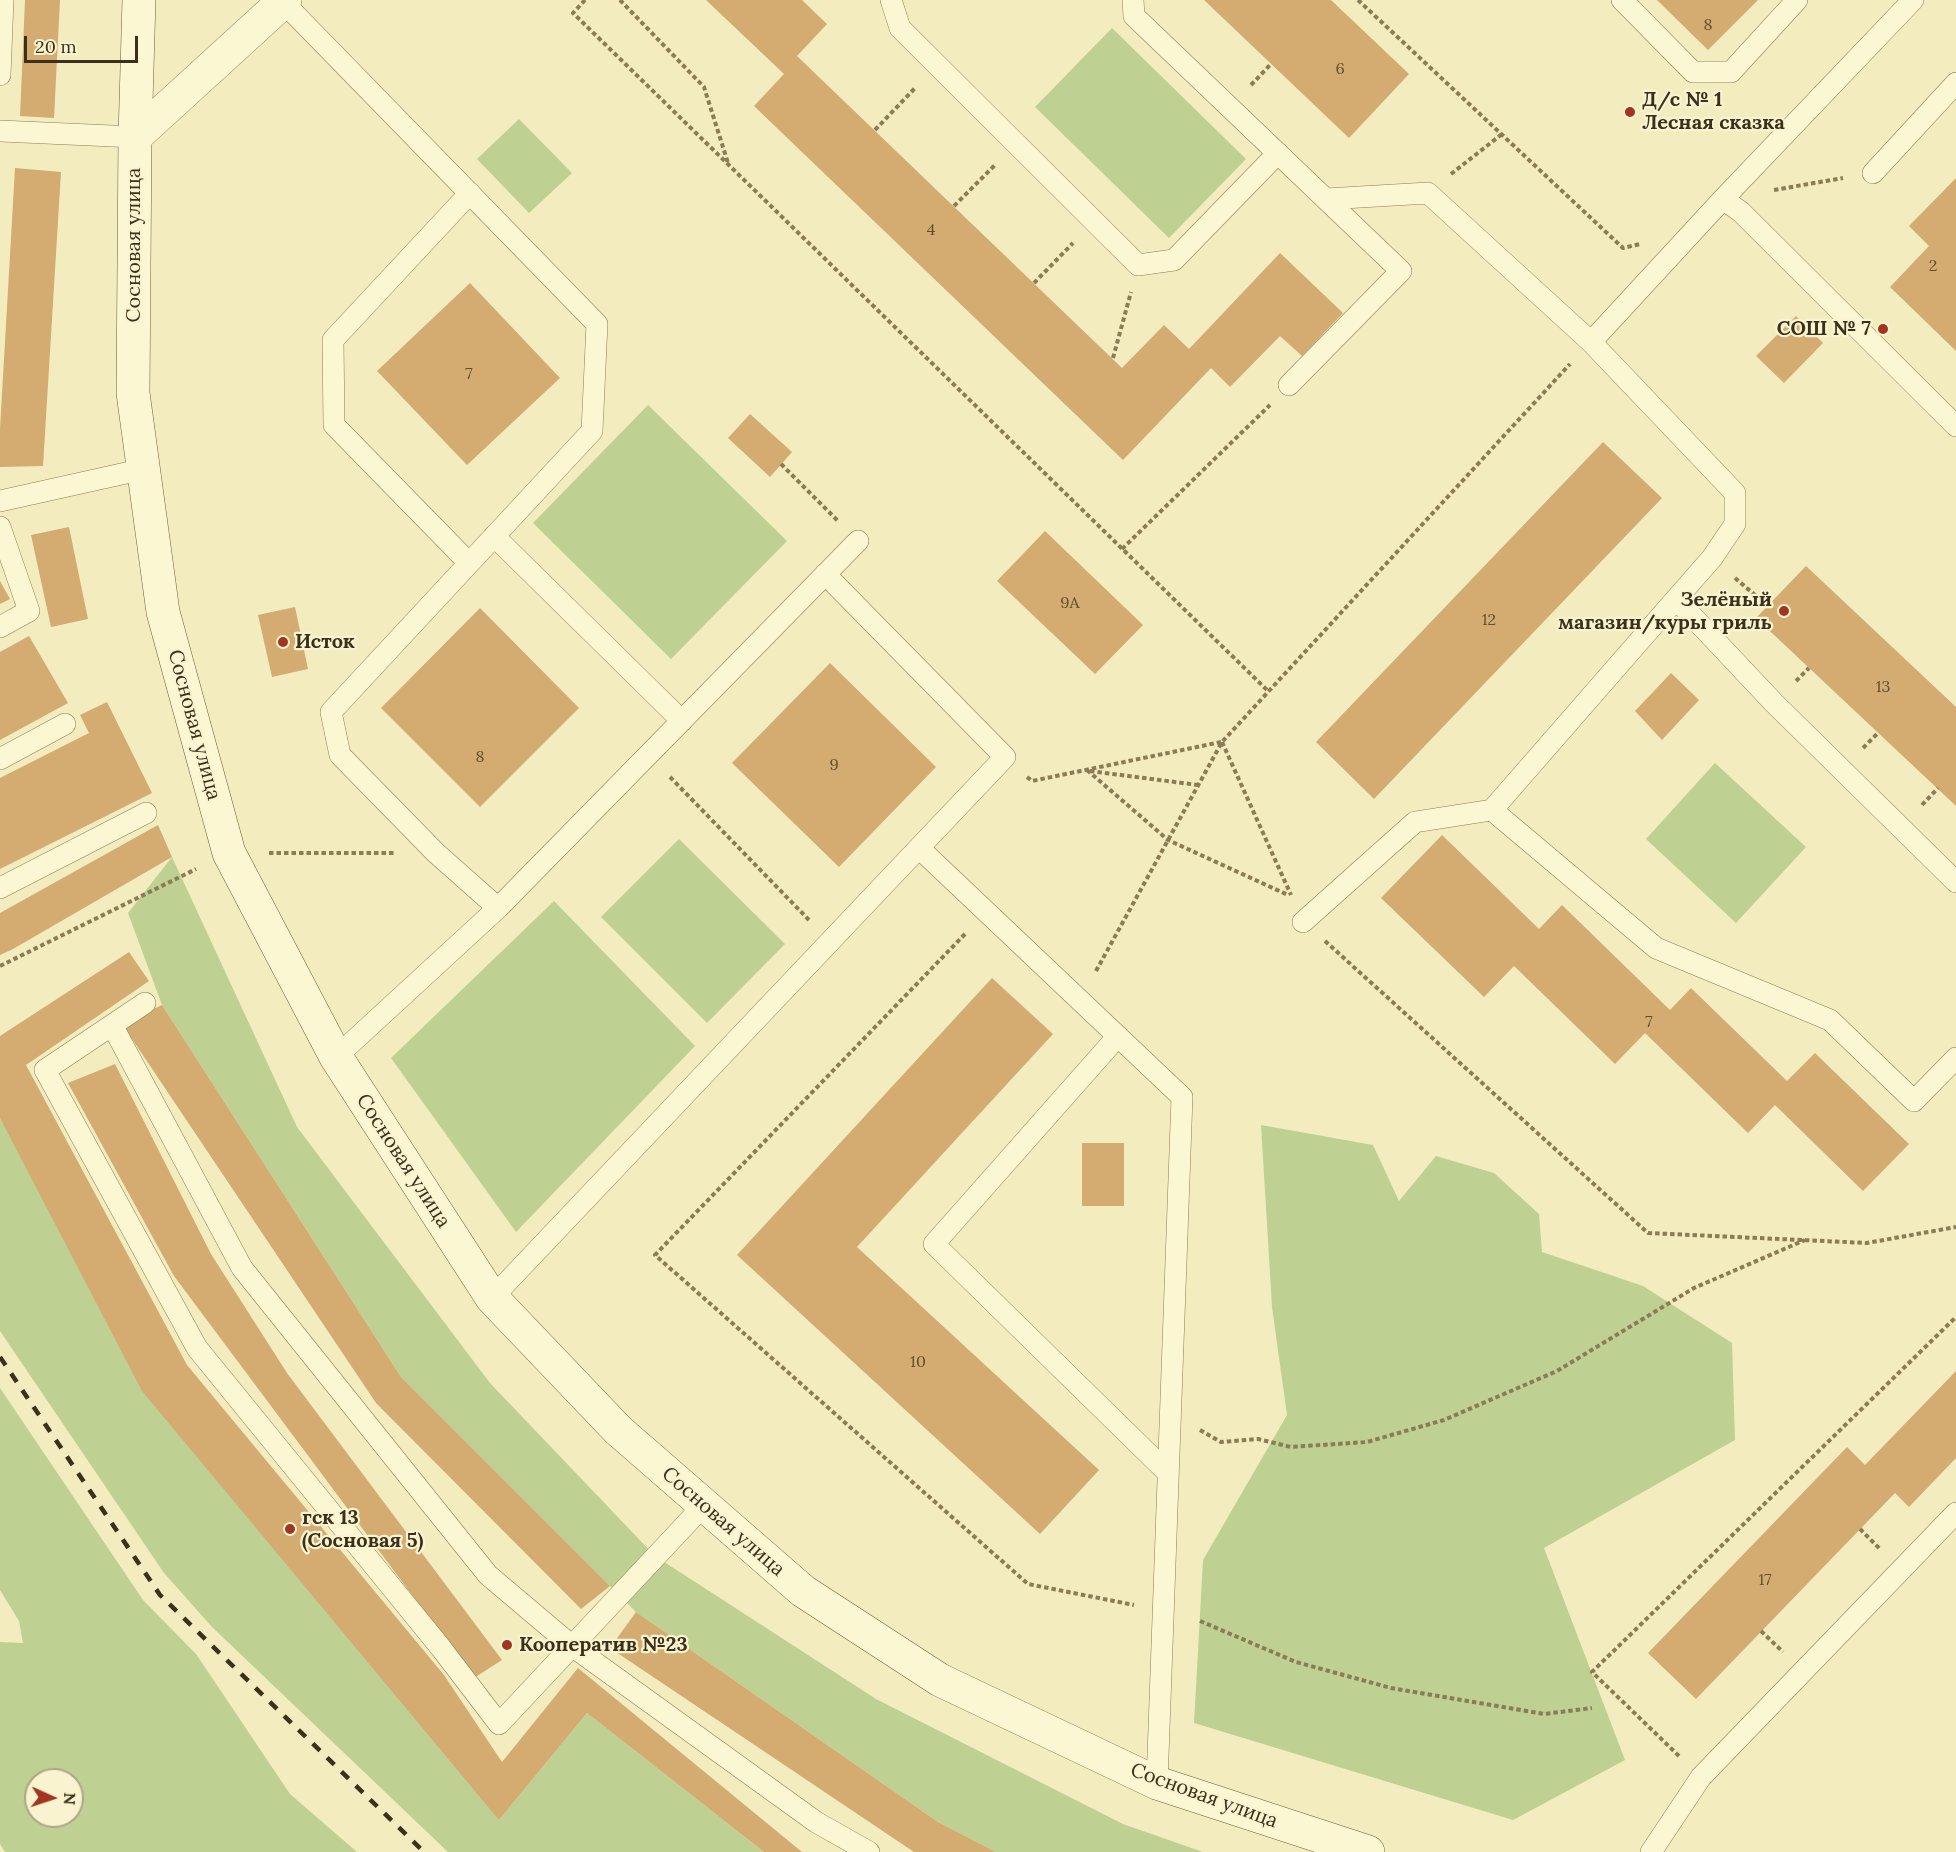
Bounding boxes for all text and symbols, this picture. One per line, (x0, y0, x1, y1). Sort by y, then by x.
house number: 8 (1704, 15, 1712, 35)
scale bar (27, 24, 141, 62)
text: 20 m (35, 35, 77, 58)
house number: 6 (1335, 59, 1345, 79)
place label: Д/с № 1 Лесная сказка (1642, 88, 1785, 135)
marker: Д/с № 1 Лесная сказка (1623, 105, 1637, 119)
street label: Сосновая улица (122, 168, 146, 322)
house number: 4 (927, 220, 935, 240)
house number: 2 (1929, 256, 1937, 276)
place label: СОШ № 7 (1777, 317, 1871, 341)
marker: СОШ № 7 (1876, 322, 1890, 336)
house number: 7 (465, 364, 473, 384)
place label: Зелёный магазин/куры гриль (1558, 588, 1772, 635)
house number: 9А (1060, 593, 1080, 613)
marker: Зелёный магазин/куры гриль (1777, 604, 1791, 618)
house number: 12 (1482, 610, 1496, 630)
place label: Исток (295, 630, 355, 654)
marker: Исток (276, 635, 290, 649)
street label: Сосновая улица (162, 647, 226, 803)
house number: 13 (1876, 677, 1890, 697)
house number: 8 (476, 747, 484, 767)
house number: 9 (829, 755, 839, 775)
house number: 7 (1645, 1012, 1653, 1032)
street label: Сосновая улица (351, 1090, 455, 1232)
house number: 10 (910, 1352, 926, 1372)
street label: Сосновая улица (657, 1462, 789, 1582)
place label: гск 13 (Сосновая 5) (302, 1506, 423, 1553)
marker: гск 13 (Сосновая 5) (283, 1522, 297, 1536)
house number: 17 (1758, 1570, 1772, 1590)
place label: Кооператив №23 (519, 1633, 688, 1657)
marker: Кооператив №23 (500, 1638, 514, 1652)
street label: Сосновая улица (1127, 1758, 1281, 1834)
north arrow (24, 1768, 84, 1828)
text: N (60, 1792, 80, 1806)

